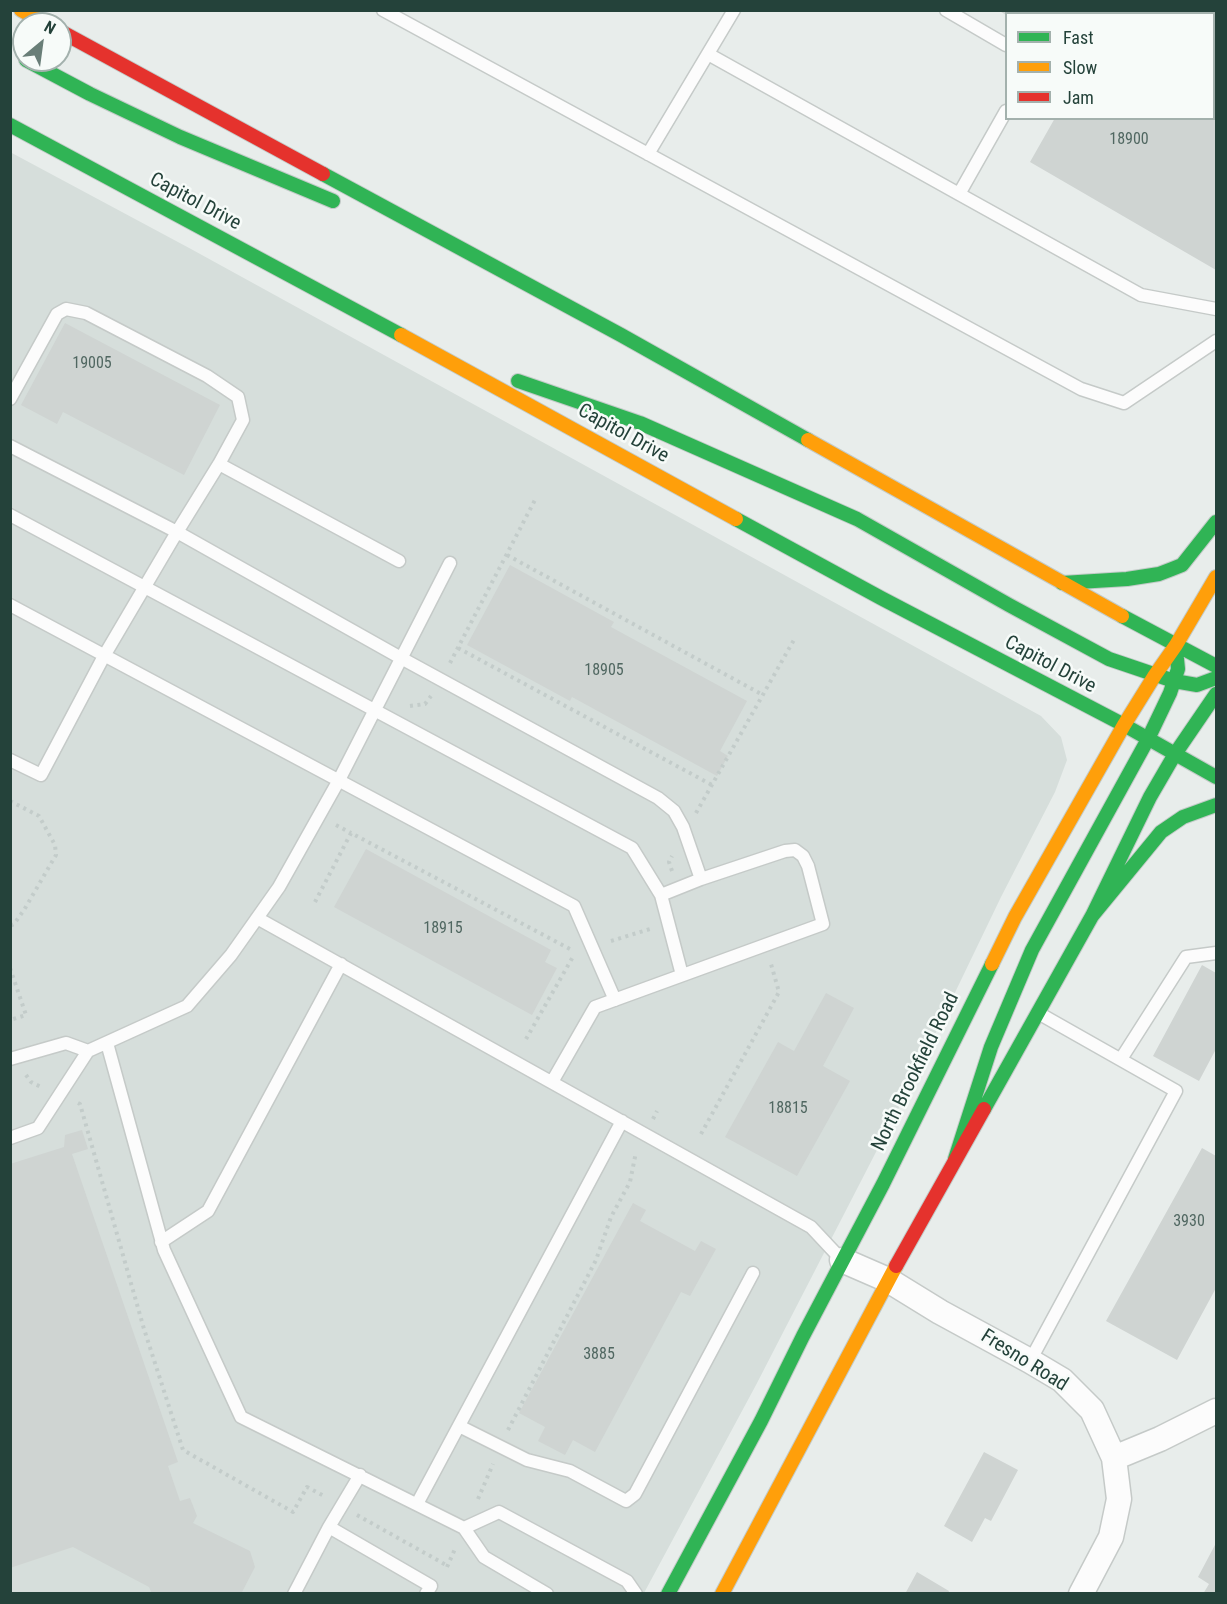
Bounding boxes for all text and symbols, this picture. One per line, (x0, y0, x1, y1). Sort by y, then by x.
north arrow (12, 12, 72, 72)
legend (1005, 12, 1215, 120)
text: N (41, 17, 59, 38)
text: Fast (1063, 27, 1094, 48)
text: Slow (1063, 57, 1097, 78)
text: Jam (1063, 87, 1094, 108)
house number: 18900 (1109, 130, 1149, 150)
street label: Capitol Drive (145, 168, 245, 236)
house number: 19005 (72, 354, 112, 374)
street label: Capitol Drive (573, 399, 673, 469)
street label: Capitol Drive (1000, 631, 1100, 699)
house number: 18905 (584, 661, 624, 681)
house number: 18915 (423, 919, 463, 939)
street label: North Brookfield Road (867, 989, 965, 1155)
house number: 18815 (768, 1099, 808, 1119)
house number: 3930 (1173, 1212, 1205, 1232)
street label: Fresno Road (976, 1325, 1072, 1397)
house number: 3885 (583, 1345, 615, 1365)

